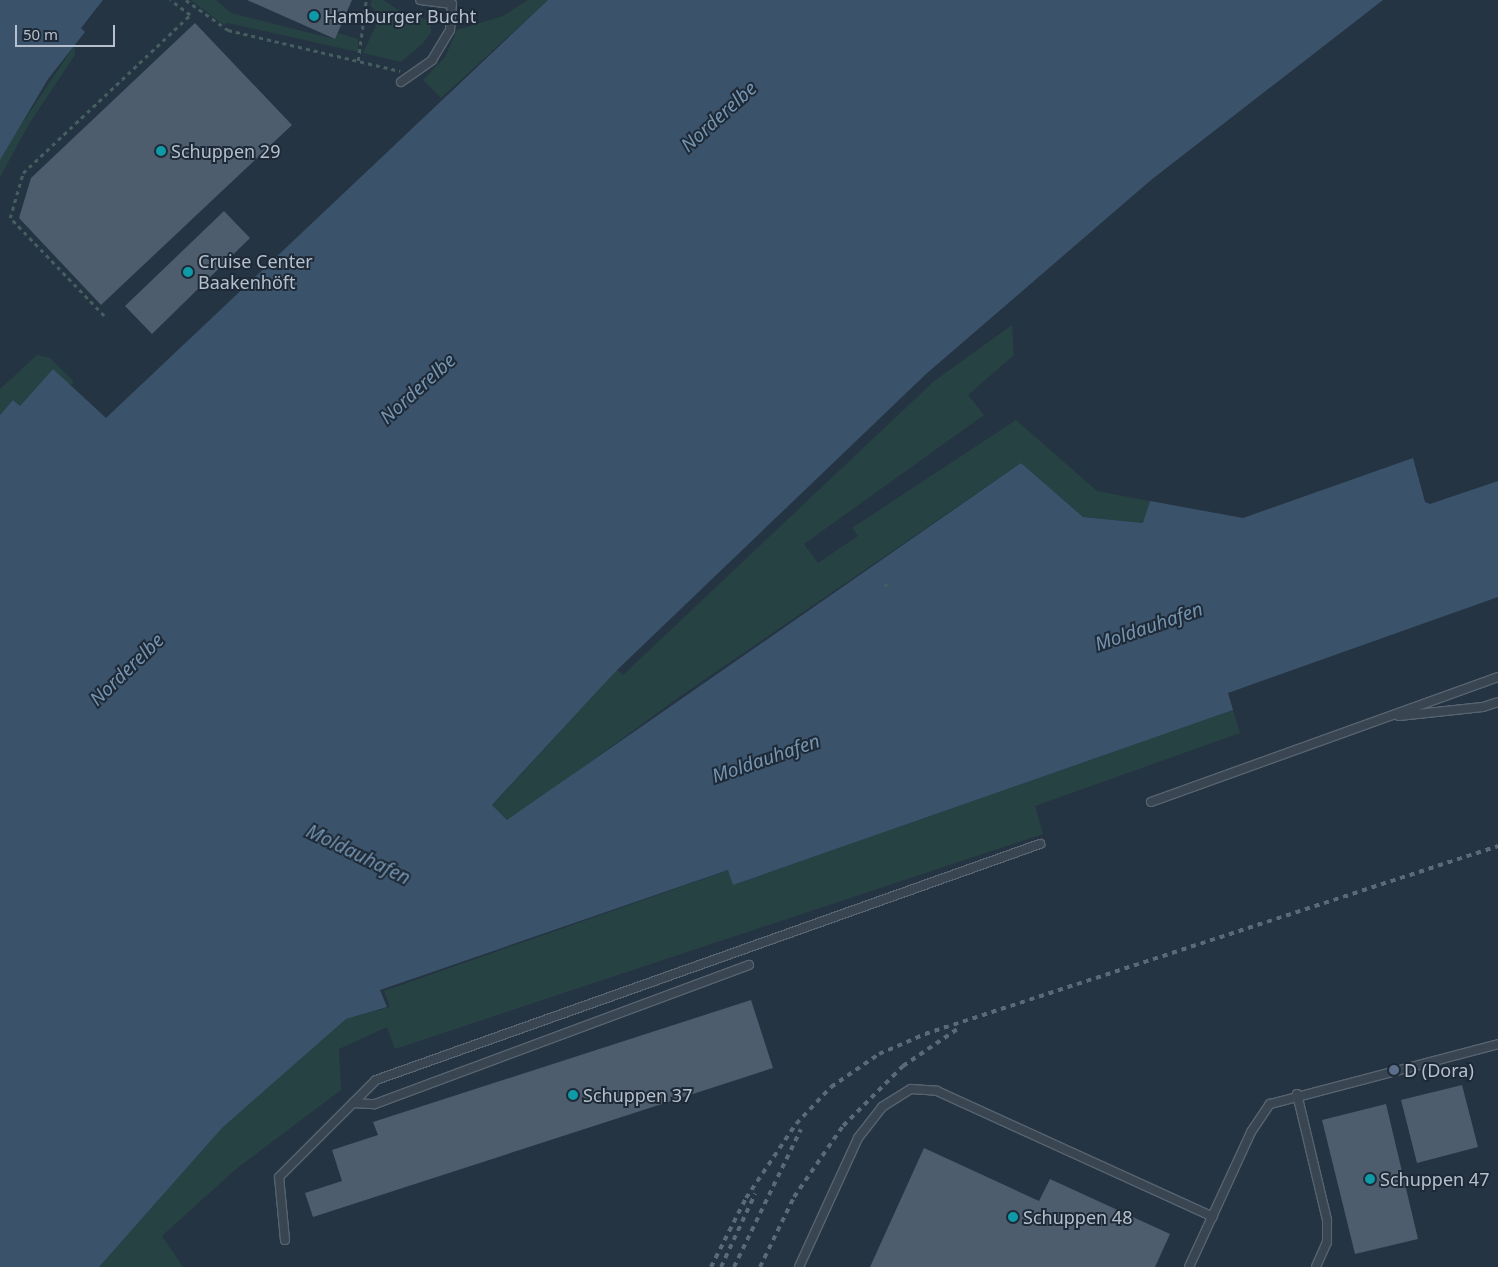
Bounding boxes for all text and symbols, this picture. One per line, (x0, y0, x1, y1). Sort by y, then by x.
place label: Hamburger Bucht (324, 5, 476, 27)
marker: Hamburger Bucht (308, 10, 320, 22)
scale bar (18, 15, 118, 47)
text: 50 m (23, 24, 58, 44)
water label: Norderelbe (677, 77, 761, 157)
place label: Schuppen 29 (171, 140, 280, 162)
marker: Schuppen 29 (155, 145, 167, 157)
place label: Cruise Center Baakenhöft (198, 251, 313, 294)
marker: Cruise Center Baakenhöft (182, 266, 194, 278)
water label: Norderelbe (376, 349, 460, 429)
water label: Moldauhafen (1092, 598, 1206, 656)
water label: Norderelbe (85, 629, 169, 711)
water label: Moldauhafen (709, 730, 823, 788)
water label: Moldauhafen (302, 820, 414, 890)
place label: D (Dora) (1404, 1059, 1474, 1081)
marker: D (Dora) (1388, 1064, 1400, 1076)
place label: Schuppen 37 (583, 1084, 692, 1106)
marker: Schuppen 37 (567, 1089, 579, 1101)
place label: Schuppen 47 (1380, 1168, 1489, 1190)
marker: Schuppen 47 (1364, 1173, 1376, 1185)
place label: Schuppen 48 (1023, 1206, 1132, 1228)
marker: Schuppen 48 (1007, 1211, 1019, 1223)

